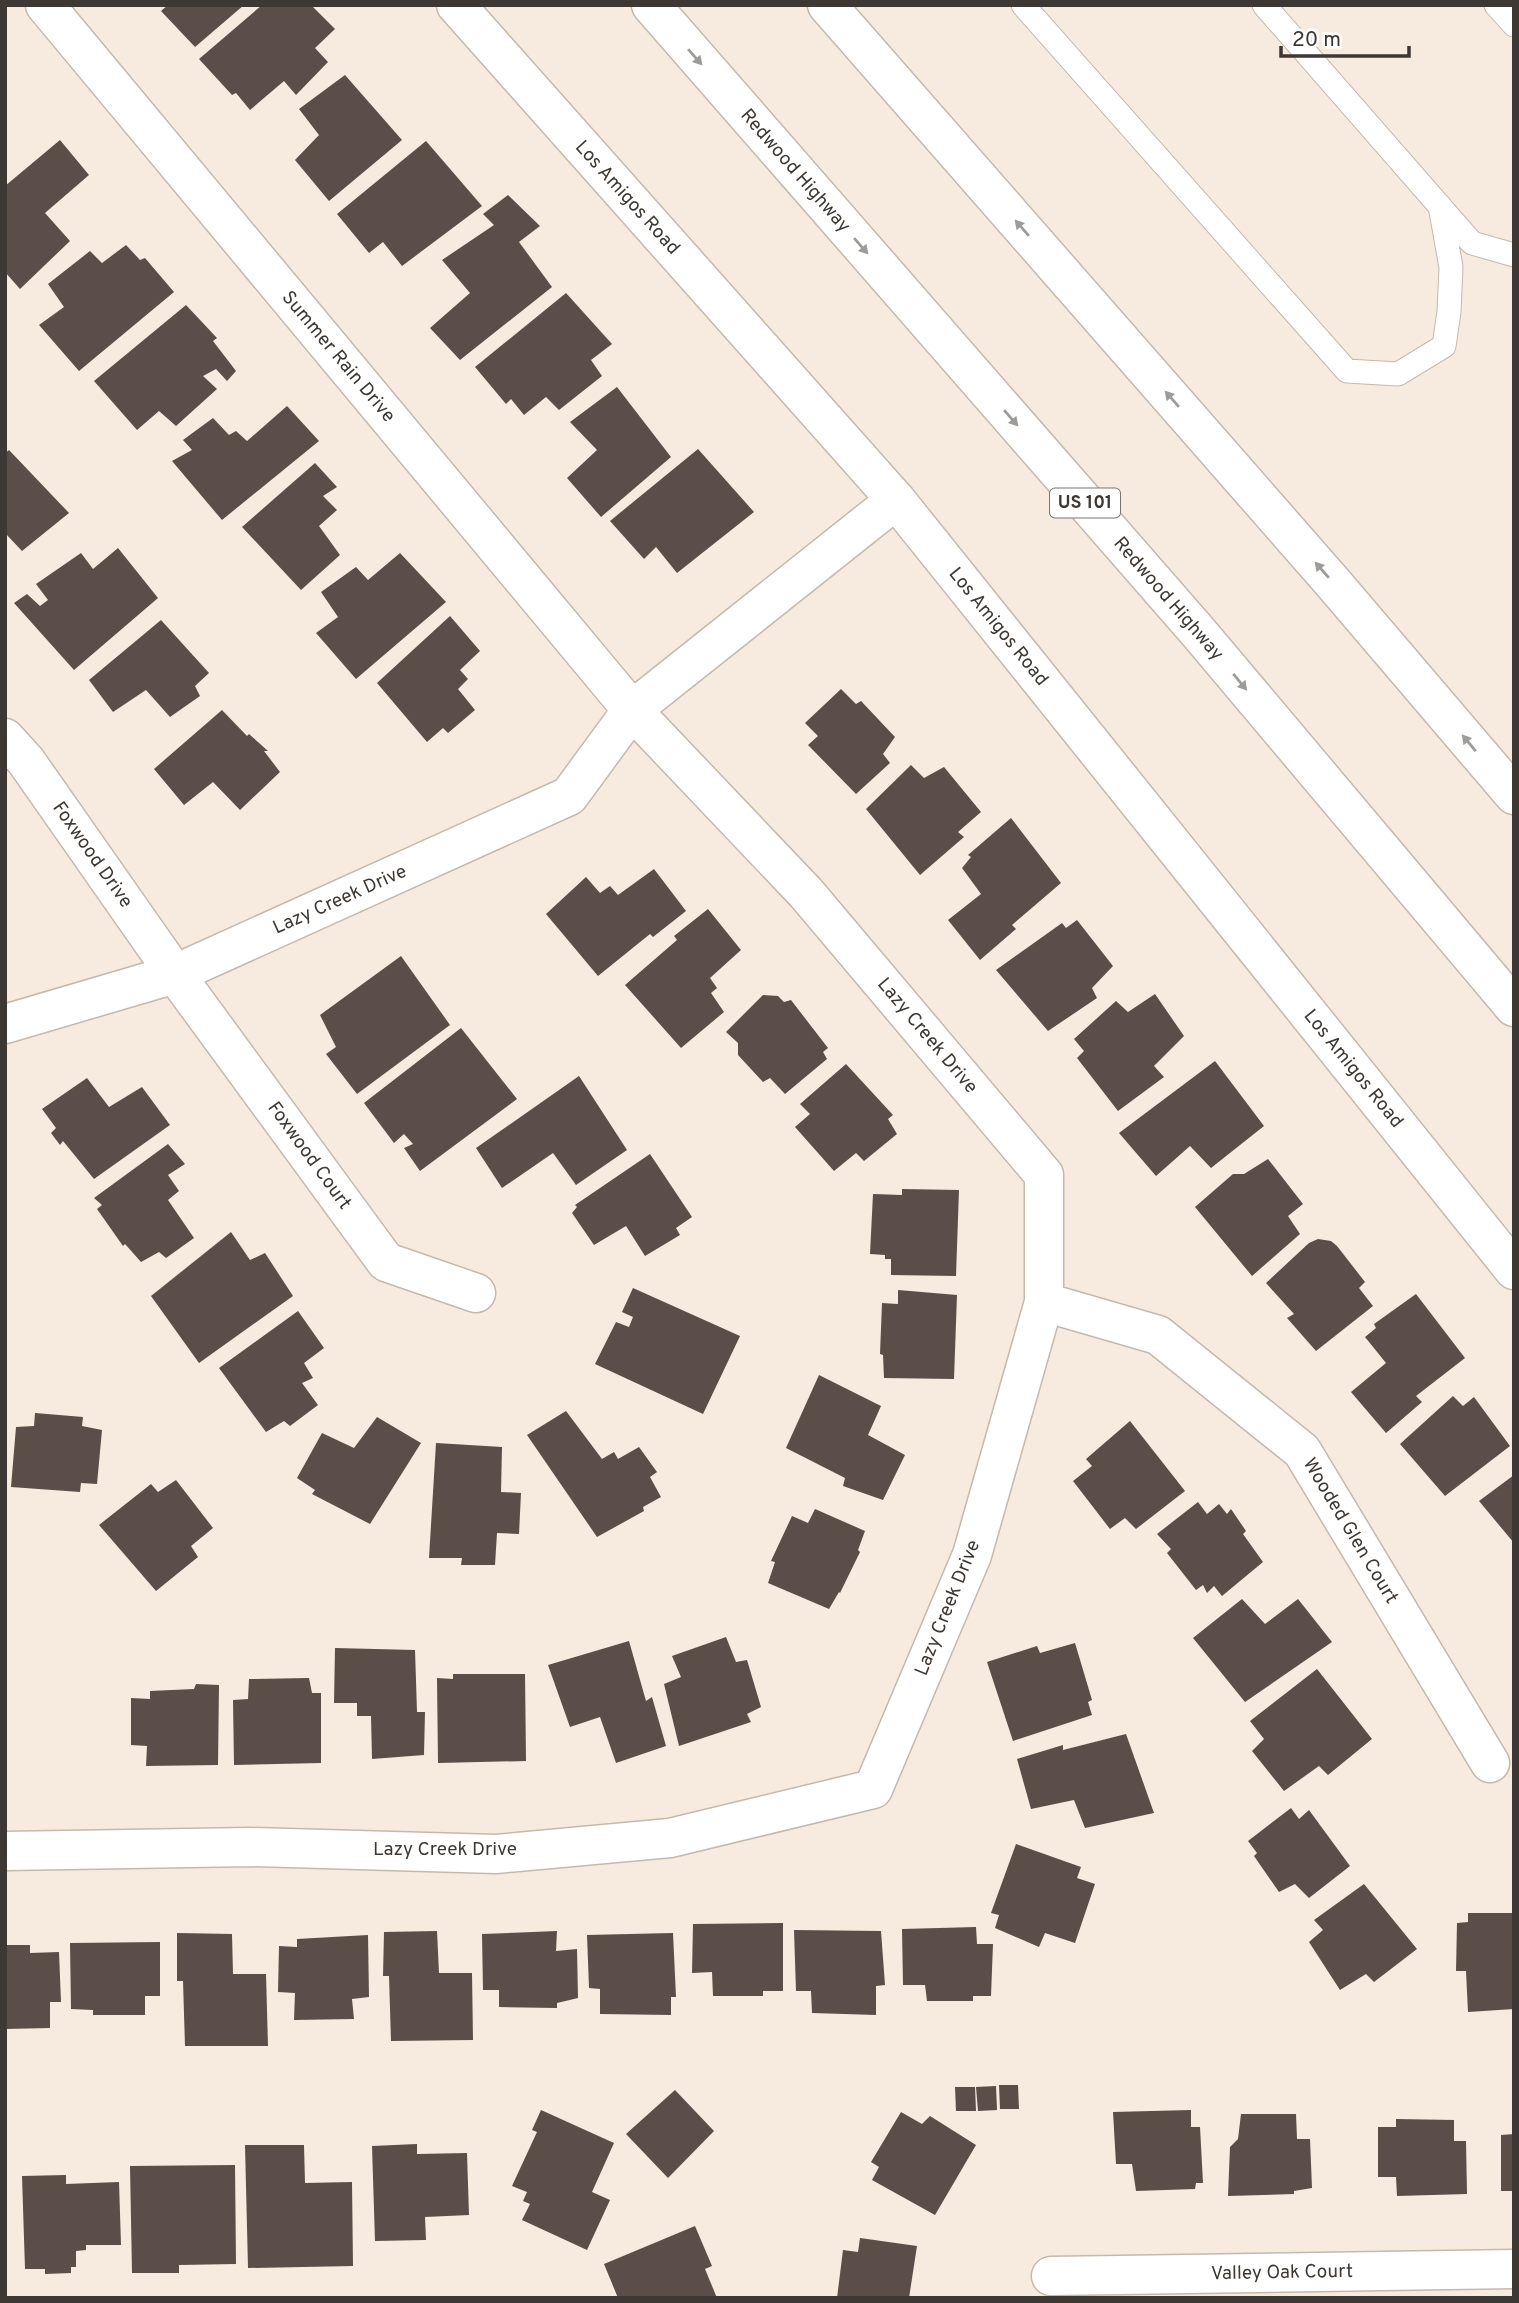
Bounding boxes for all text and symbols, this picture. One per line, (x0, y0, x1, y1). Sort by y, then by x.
scale bar (1281, 14, 1409, 58)
text: 20 m (1292, 27, 1341, 54)
one-way arrow (687, 48, 702, 65)
street label: Redwood Highway (735, 104, 855, 238)
street label: Los Amigos Road (569, 136, 685, 260)
one-way arrow (1015, 219, 1030, 236)
one-way arrow (853, 238, 868, 255)
street label: Summer Rain Drive (276, 286, 400, 428)
one-way arrow (1164, 390, 1180, 408)
one-way arrow (1003, 409, 1019, 427)
road number: US 101 (1050, 489, 1120, 518)
street label: Redwood Highway (1108, 532, 1228, 666)
one-way arrow (1314, 561, 1330, 579)
street label: Los Amigos Road (943, 563, 1053, 691)
one-way arrow (1232, 674, 1247, 691)
one-way arrow (1462, 734, 1477, 751)
street label: Foxwood Drive (47, 797, 137, 913)
street label: Lazy Creek Drive (269, 860, 411, 940)
street label: Lazy Creek Drive (871, 973, 983, 1099)
street label: Los Amigos Road (1298, 1005, 1408, 1133)
street label: Foxwood Court (262, 1097, 356, 1215)
street label: Wooded Glen Court (1297, 1454, 1403, 1608)
street label: Lazy Creek Drive (910, 1537, 986, 1679)
street label: Lazy Creek Drive (373, 1838, 517, 1862)
street label: Valley Oak Court (1211, 2260, 1353, 2286)

